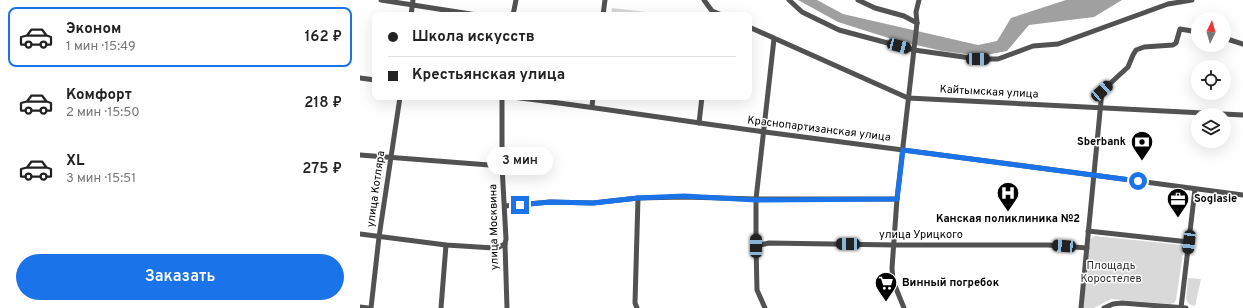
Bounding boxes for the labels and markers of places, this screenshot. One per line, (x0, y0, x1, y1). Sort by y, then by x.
bank icon: Sberbank (1129, 129, 1155, 162)
place label: Sberbank (1077, 135, 1126, 149)
hospital icon: Канская поликлиника №2 (995, 180, 1021, 213)
office icon: Soglasie (1165, 186, 1191, 219)
place label: Soglasie (1194, 192, 1237, 206)
place label: Канская поликлиника №2 (936, 212, 1080, 226)
supermarket icon: Винный погребок (873, 270, 899, 303)
place label: Винный погребок (902, 276, 1000, 290)

